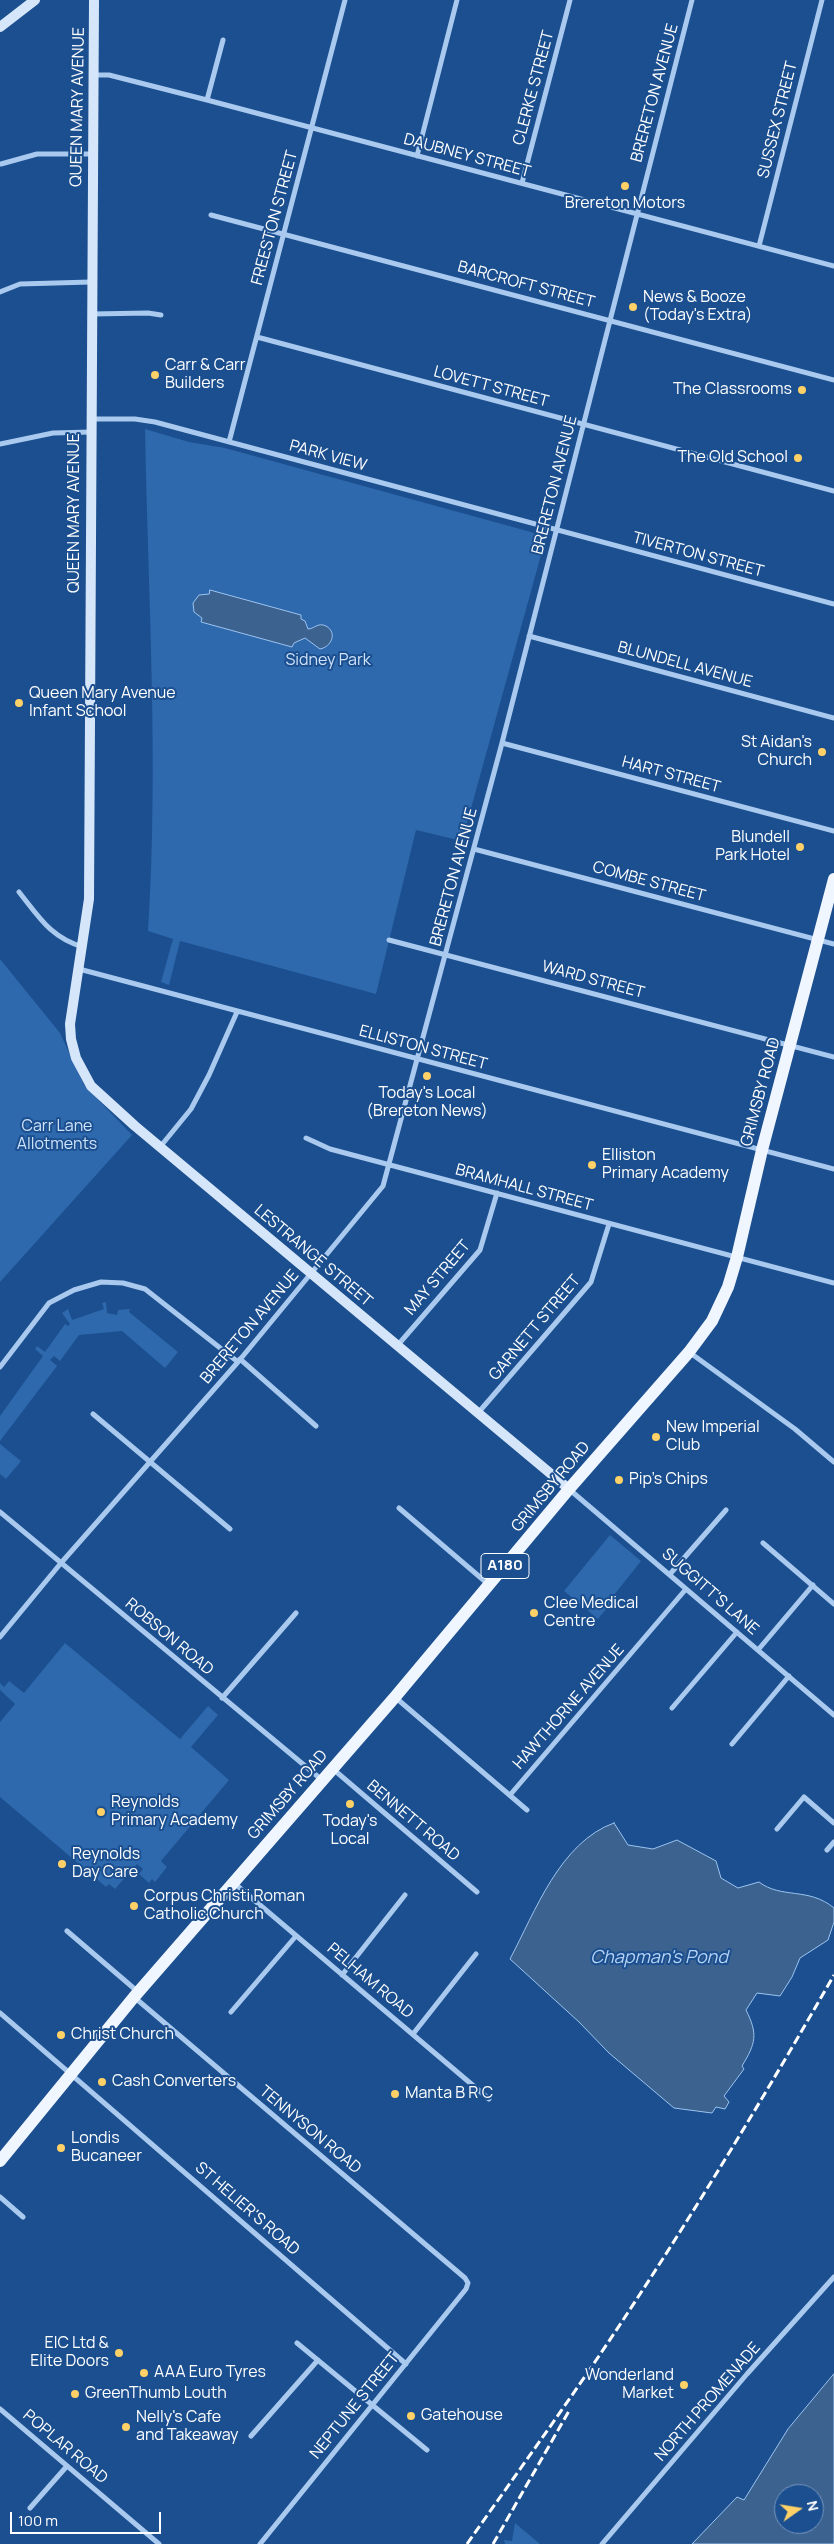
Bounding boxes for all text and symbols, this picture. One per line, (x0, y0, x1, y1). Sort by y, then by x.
street label: BRERETON AVENUE (627, 22, 683, 164)
street label: QUEEN MARY AVENUE (67, 27, 89, 187)
street label: CLERKE STREET (509, 29, 559, 147)
street label: SUSSEX STREET (754, 60, 802, 180)
street label: DAUBNEY STREET (401, 130, 533, 182)
street label: FREESTON STREET (248, 149, 302, 287)
marker: Brereton Motors (619, 180, 631, 192)
place label: Brereton Motors (565, 194, 685, 214)
street label: BARCROFT STREET (455, 257, 597, 313)
place label: News & Booze (Today's Extra) (643, 288, 752, 326)
marker: News & Booze (Today's Extra) (627, 301, 639, 313)
place label: Carr & Carr Builders (165, 356, 246, 394)
street label: LOVETT STREET (431, 362, 551, 412)
marker: Carr & Carr Builders (149, 369, 161, 381)
place label: The Classrooms (673, 380, 792, 400)
marker: The Classrooms (796, 384, 808, 396)
street label: BRERETON AVENUE (528, 413, 582, 557)
street label: QUEEN MARY AVENUE (65, 433, 85, 593)
street label: PARK VIEW (287, 436, 369, 476)
place label: The Old School (678, 448, 788, 468)
marker: The Old School (792, 452, 804, 464)
street label: TIVERTON STREET (630, 528, 766, 582)
street label: BLUNDELL AVENUE (616, 638, 754, 692)
park label: Sidney Park (285, 651, 371, 671)
place label: Queen Mary Avenue Infant School (29, 684, 176, 722)
marker: Queen Mary Avenue Infant School (13, 697, 25, 709)
place label: St Aidan's Church (741, 733, 812, 771)
marker: St Aidan's Church (816, 746, 828, 758)
street label: HART STREET (620, 753, 722, 797)
street label: BRERETON AVENUE (426, 806, 482, 948)
place label: Blundell Park Hotel (715, 828, 790, 866)
marker: Blundell Park Hotel (794, 841, 806, 853)
street label: COMBE STREET (591, 858, 707, 906)
street label: WARD STREET (540, 957, 646, 1003)
street label: ELLISTON STREET (357, 1022, 489, 1074)
street label: GRIMSBY ROAD (737, 1035, 785, 1149)
marker: Today's Local (Brereton News) (421, 1070, 433, 1082)
place label: Today's Local (Brereton News) (366, 1084, 488, 1122)
park label: Carr Lane Allotments (17, 1117, 97, 1155)
place label: Elliston Primary Academy (602, 1146, 729, 1184)
marker: Elliston Primary Academy (586, 1159, 598, 1171)
street label: BRAMHALL STREET (453, 1160, 595, 1216)
street label: LESTRANGE STREET (250, 1201, 376, 1311)
street label: MAY STREET (401, 1237, 475, 1319)
street label: BRERETON AVENUE (197, 1266, 303, 1388)
street label: GARNETT STREET (485, 1271, 585, 1385)
place label: New Imperial Club (666, 1418, 760, 1456)
marker: New Imperial Club (650, 1431, 662, 1443)
street label: GRIMSBY ROAD (508, 1438, 594, 1536)
place label: Pip’s Chips (629, 1470, 708, 1490)
marker: Pip’s Chips (613, 1474, 625, 1486)
street label: SUGGITT'S LANE (658, 1545, 762, 1639)
road number: A180 (481, 1554, 529, 1578)
place label: Clee Medical Centre (544, 1594, 639, 1632)
street label: ROBSON ROAD (121, 1595, 217, 1679)
marker: Clee Medical Centre (528, 1607, 540, 1619)
street label: HAWTHORNE AVENUE (509, 1641, 629, 1773)
street label: GRIMSBY ROAD (244, 1746, 332, 1844)
street label: BENNETT ROAD (363, 1777, 463, 1865)
place label: Reynolds Primary Academy (111, 1793, 238, 1831)
marker: Today's Local (344, 1798, 356, 1810)
marker: Reynolds Primary Academy (95, 1806, 107, 1818)
place label: Today's Local (323, 1812, 377, 1850)
place label: Reynolds Day Care (72, 1845, 140, 1883)
marker: Reynolds Day Care (56, 1858, 68, 1870)
place label: Corpus Christi Roman Catholic Church (144, 1887, 305, 1925)
marker: Corpus Christi Roman Catholic Church (128, 1900, 140, 1912)
street label: PELHAM ROAD (323, 1939, 417, 2023)
water label: Chapman's Pond (590, 1947, 728, 1969)
place label: Christ Church (71, 2025, 174, 2045)
marker: Christ Church (55, 2029, 67, 2041)
place label: Cash Converters (112, 2072, 236, 2092)
marker: Cash Converters (96, 2076, 108, 2088)
street label: TENNYSON ROAD (255, 2082, 365, 2178)
place label: Manta B R C (405, 2084, 493, 2104)
marker: Manta B R C (389, 2088, 401, 2100)
place label: Londis Bucaneer (71, 2129, 142, 2167)
marker: Londis Bucaneer (55, 2142, 67, 2154)
street label: ST HELIER'S ROAD (191, 2158, 303, 2260)
place label: EIC Ltd & Elite Doors (30, 2334, 109, 2372)
street label: NORTH PROMENADE (651, 2339, 765, 2465)
marker: EIC Ltd & Elite Doors (113, 2347, 125, 2359)
street label: NEPTUNE STREET (306, 2349, 404, 2463)
place label: AAA Euro Tyres (154, 2363, 266, 2383)
place label: Wonderland Market (585, 2366, 674, 2404)
marker: AAA Euro Tyres (138, 2367, 150, 2379)
marker: Wonderland Market (678, 2379, 690, 2391)
place label: GreenThumb Louth (85, 2384, 227, 2404)
marker: GreenThumb Louth (69, 2388, 81, 2400)
street label: POPLAR ROAD (19, 2406, 111, 2488)
place label: Gatehouse (421, 2406, 503, 2426)
place label: Nelly's Cafe and Takeaway (136, 2408, 239, 2446)
marker: Gatehouse (405, 2410, 417, 2422)
marker: Nelly's Cafe and Takeaway (120, 2421, 132, 2433)
north arrow (774, 2484, 824, 2534)
text: N (803, 2499, 824, 2513)
scale bar (12, 2502, 164, 2534)
text: 100 m (18, 2510, 58, 2531)

